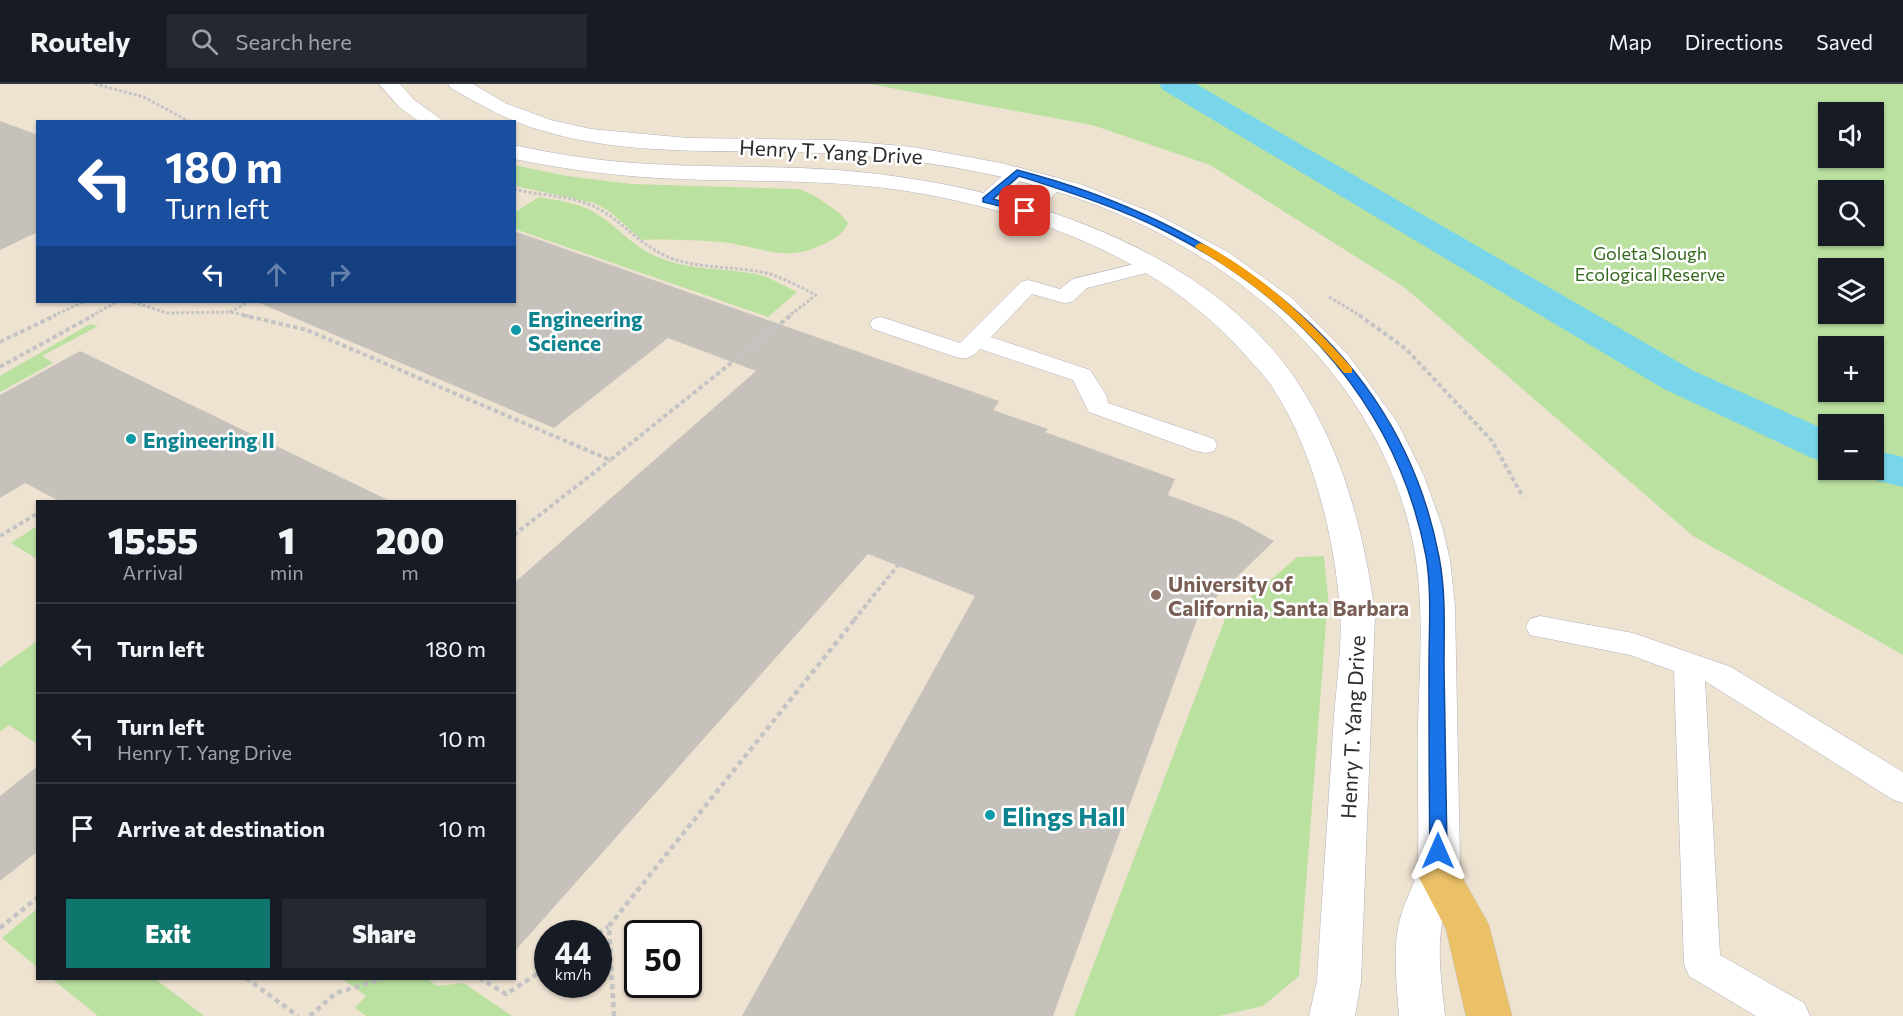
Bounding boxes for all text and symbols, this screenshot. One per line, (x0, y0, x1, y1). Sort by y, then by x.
search box (167, 14, 587, 68)
text: Routely (30, 24, 131, 58)
icon: search (188, 25, 221, 58)
text: Search here (236, 28, 352, 55)
text: Map (1609, 29, 1652, 54)
text: Directions (1685, 29, 1783, 54)
text: Saved (1816, 29, 1873, 54)
map controls (1818, 102, 1884, 480)
button: sound (1818, 102, 1884, 168)
street label: Henry T. Yang Drive (739, 134, 923, 168)
text: 180 m (165, 140, 283, 192)
icon: left (66, 144, 144, 222)
button: search (1818, 180, 1884, 246)
pin (999, 185, 1050, 236)
text: Turn left (165, 192, 269, 225)
icon: arrive (1008, 194, 1041, 227)
park label: Goleta Slough Ecological Reserve (1575, 242, 1725, 285)
icon: left (197, 258, 230, 291)
icon: ahead (260, 258, 293, 291)
icon: right (323, 258, 356, 291)
button: layers (1818, 258, 1884, 324)
place label: Engineering Science (528, 306, 643, 355)
marker: Engineering Science (509, 323, 523, 337)
button: + (1818, 336, 1884, 402)
button: − (1818, 414, 1884, 480)
place label: Engineering II (143, 427, 275, 452)
marker: Engineering II (124, 432, 138, 446)
text: 15:55 (108, 517, 198, 561)
text: 1 (278, 517, 295, 561)
text: 200 (375, 517, 444, 561)
text: Arrival (123, 560, 183, 584)
text: min (270, 560, 304, 584)
text: m (401, 560, 419, 584)
place label: University of California, Santa Barbara (1168, 571, 1409, 620)
marker: University of California, Santa Barbara (1149, 588, 1163, 602)
icon: left (66, 632, 99, 665)
text: Turn left (117, 635, 204, 662)
text: 180 m (425, 635, 486, 662)
street label: Henry T. Yang Drive (1335, 635, 1369, 819)
text: Turn left (117, 713, 204, 740)
icon: left (66, 722, 99, 755)
text: 10 m (439, 725, 486, 752)
text: Henry T. Yang Drive (117, 740, 292, 764)
place label: Elings Hall (1002, 800, 1126, 831)
marker: Elings Hall (983, 808, 997, 822)
icon: arrive (66, 812, 99, 845)
text: Arrive at destination (117, 815, 325, 842)
text: 10 m (439, 815, 486, 842)
position arrow (1406, 819, 1470, 883)
button: Exit (66, 899, 270, 968)
button: Share (282, 899, 486, 968)
speed limit sign: 50 (624, 920, 702, 998)
text: 44 (555, 933, 591, 970)
text: km/h (555, 965, 591, 983)

